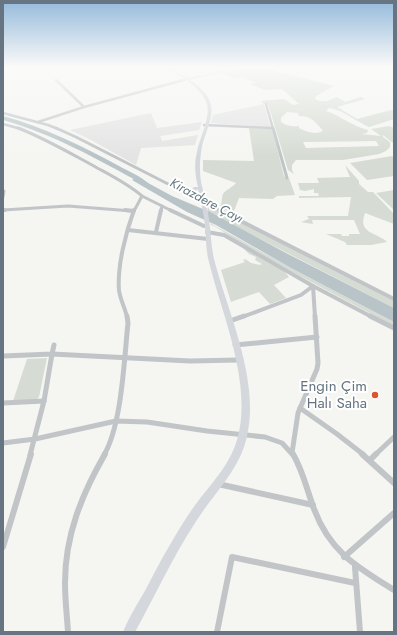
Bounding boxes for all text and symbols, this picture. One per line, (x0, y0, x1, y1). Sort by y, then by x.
water label: Kirazdere Çayı (167, 173, 247, 228)
place label: Engin Çim Halı Saha (300, 375, 367, 414)
marker: Engin Çim Halı Saha (370, 390, 380, 400)

